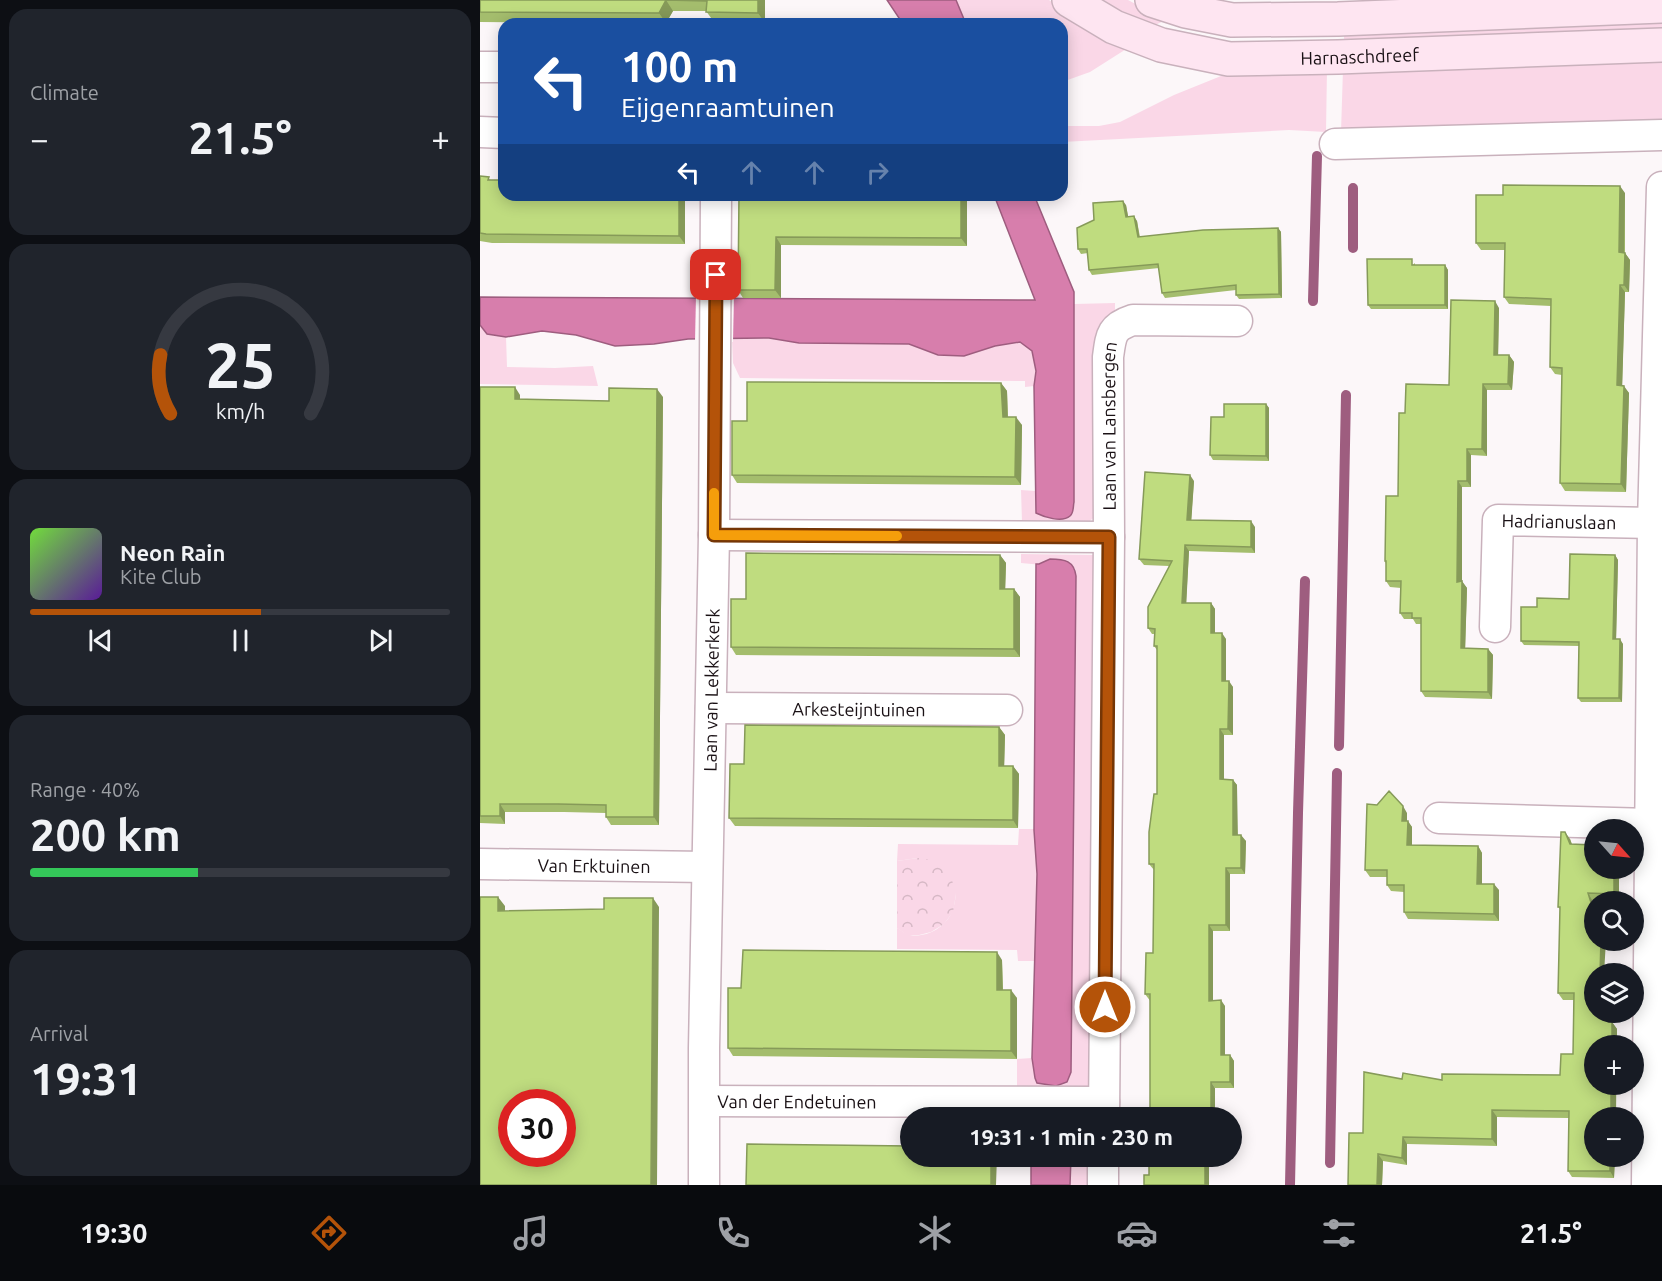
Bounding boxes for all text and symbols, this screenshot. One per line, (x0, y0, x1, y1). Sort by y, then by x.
icon: left (522, 42, 600, 120)
text: 100 m (621, 43, 738, 90)
street label: Harnaschdreef (1300, 44, 1420, 68)
text: Climate (30, 81, 99, 104)
text: Eijgenraamtuinen (621, 92, 835, 122)
text: 21.5° (188, 112, 292, 163)
text: − (30, 120, 49, 157)
text: + (431, 120, 450, 157)
icon: left (672, 156, 705, 189)
icon: ahead (735, 156, 768, 189)
icon: ahead (798, 156, 831, 189)
icon: right (861, 156, 894, 189)
pin (690, 249, 741, 300)
icon: arrive (699, 258, 732, 291)
text: 25 (205, 330, 275, 400)
street label: Laan van Lansbergen (1097, 340, 1120, 511)
text: km/h (215, 400, 265, 424)
street label: Hadrianuslaan (1501, 510, 1617, 532)
text: Neon Rain (120, 540, 225, 565)
text: Kite Club (120, 565, 202, 588)
street label: Laan van Lekkerkerk (699, 608, 723, 772)
icon: previous (84, 624, 117, 657)
icon: pause (224, 624, 257, 657)
icon: next (364, 624, 397, 657)
street label: Arkesteijntuinen (792, 699, 926, 719)
text: Range · 40% (30, 778, 140, 801)
text: 200 km (30, 809, 181, 860)
north arrow (1584, 819, 1644, 879)
map controls (1584, 819, 1644, 1167)
street label: Van Erktuinen (537, 855, 651, 876)
button: search (1584, 891, 1644, 951)
button: layers (1584, 963, 1644, 1023)
position arrow (1073, 975, 1137, 1039)
text: Arrival (30, 1022, 88, 1045)
button: + (1584, 1035, 1644, 1095)
text: 19:31 (30, 1053, 143, 1104)
speed limit sign: 30 (498, 1089, 576, 1167)
street label: Van der Endetuinen (717, 1091, 877, 1111)
button: − (1584, 1107, 1644, 1167)
text: 19:31 · 1 min · 230 m (969, 1124, 1173, 1149)
icon: directions (308, 1212, 350, 1254)
icon: music (510, 1212, 552, 1254)
icon: phone (712, 1212, 754, 1254)
icon: climate (914, 1212, 956, 1254)
icon: car (1116, 1212, 1158, 1254)
icon: filters (1318, 1212, 1360, 1254)
text: 19:30 (80, 1218, 148, 1248)
text: 21.5° (1520, 1218, 1582, 1248)

